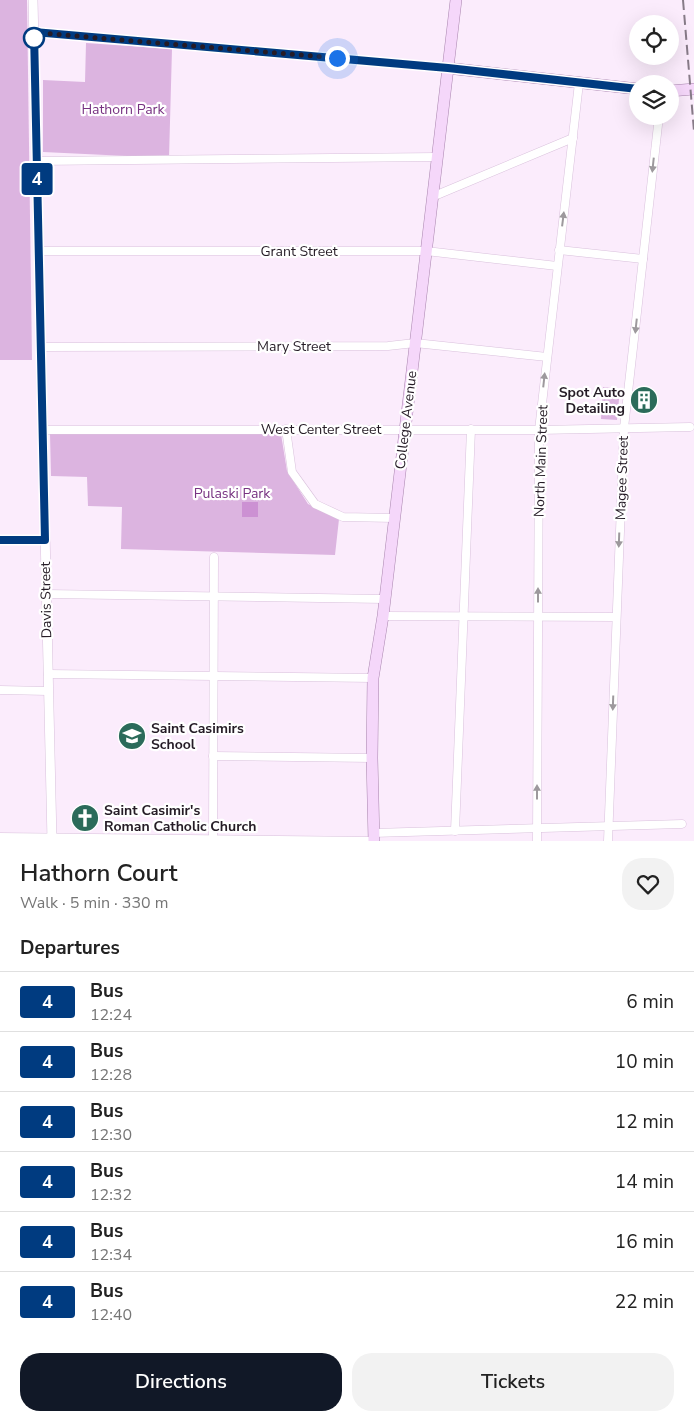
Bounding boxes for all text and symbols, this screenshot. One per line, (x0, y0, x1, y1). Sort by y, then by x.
map controls (629, 15, 679, 125)
button: locate (629, 15, 679, 65)
unlabelled marker (23, 27, 45, 49)
your location (325, 46, 350, 71)
button: layers (629, 75, 679, 125)
park label: Hathorn Park (81, 100, 166, 119)
one-way arrow (648, 157, 656, 173)
line badge: 4 (21, 163, 53, 195)
text: 4 (32, 167, 42, 191)
one-way arrow (559, 210, 567, 226)
street label: Grant Street (260, 242, 338, 261)
one-way arrow (632, 319, 640, 335)
street label: Mary Street (257, 337, 331, 356)
street label: College Avenue (391, 370, 421, 470)
one-way arrow (541, 372, 549, 388)
place label: Spot Auto Detailing (559, 383, 625, 418)
building icon: Spot Auto Detailing (629, 385, 659, 415)
street label: North Main Street (530, 404, 552, 517)
street label: West Center Street (261, 420, 381, 439)
street label: Magee Street (611, 435, 633, 520)
park label: Pulaski Park (194, 484, 271, 503)
one-way arrow (615, 533, 623, 549)
street label: Davis Street (36, 561, 56, 639)
one-way arrow (534, 587, 542, 603)
one-way arrow (608, 695, 616, 711)
place label: Saint Casimirs School (151, 719, 244, 754)
school or university icon: Saint Casimirs School (117, 721, 147, 751)
one-way arrow (533, 784, 541, 800)
place label: Saint Casimir's Roman Catholic Church (104, 801, 256, 836)
church icon: Saint Casimir's Roman Catholic Church (70, 803, 100, 833)
text: Hathorn Court (20, 857, 178, 889)
button: heart (622, 858, 674, 910)
text: Walk · 5 min · 330 m (20, 892, 168, 914)
text: Departures (20, 935, 120, 961)
text: Bus (90, 978, 123, 1004)
text: 6 min (626, 989, 674, 1015)
text: 4 (42, 990, 53, 1014)
text: 12:24 (90, 1004, 132, 1026)
text: Bus (90, 1038, 123, 1064)
text: 10 min (615, 1049, 674, 1075)
text: 4 (42, 1050, 53, 1074)
text: 12:28 (90, 1064, 132, 1086)
text: Bus (90, 1098, 123, 1124)
text: 12 min (615, 1109, 674, 1135)
text: 4 (42, 1110, 53, 1134)
text: 12:30 (90, 1124, 132, 1146)
text: Bus (90, 1158, 123, 1184)
text: 14 min (615, 1169, 674, 1195)
text: 4 (42, 1170, 53, 1194)
text: 12:32 (90, 1184, 132, 1206)
text: Bus (90, 1218, 123, 1244)
text: 16 min (615, 1229, 674, 1255)
text: 4 (42, 1230, 53, 1254)
text: 12:34 (90, 1244, 132, 1266)
text: Bus (90, 1278, 123, 1304)
text: 22 min (615, 1289, 674, 1315)
text: 4 (42, 1290, 53, 1314)
text: 12:40 (90, 1304, 132, 1326)
button: Directions (20, 1353, 342, 1411)
button: Tickets (352, 1353, 674, 1411)

